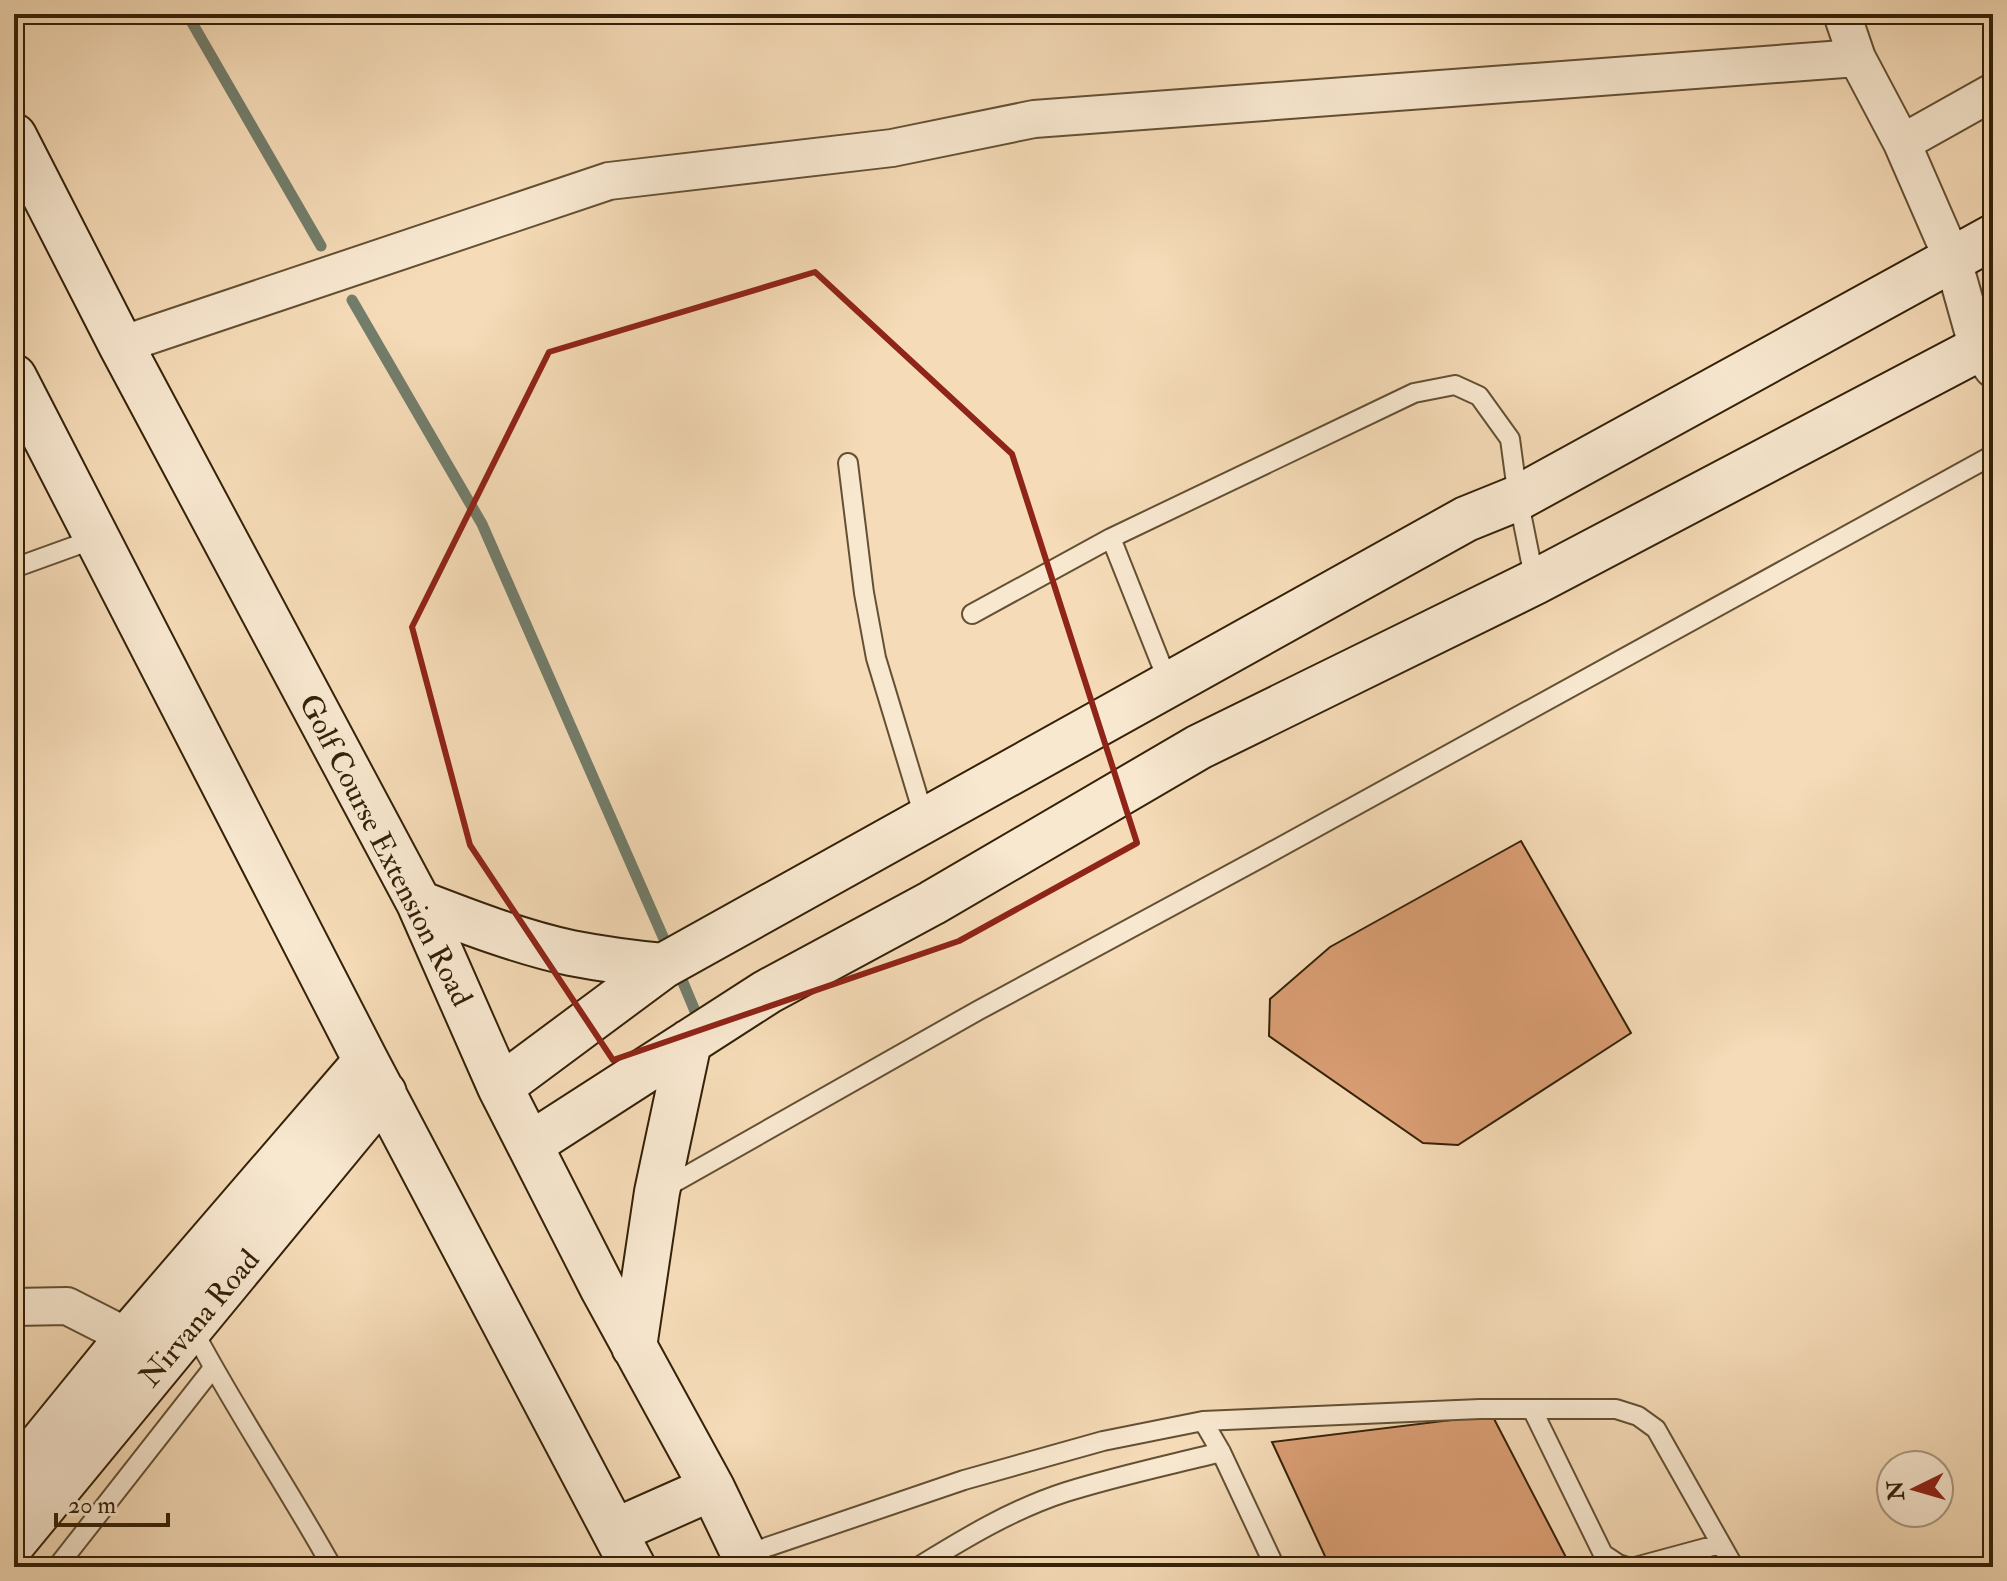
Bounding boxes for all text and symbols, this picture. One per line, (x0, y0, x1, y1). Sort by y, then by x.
street label: Golf Course Extension Road (291, 688, 480, 1013)
street label: Nirvana Road (131, 1242, 268, 1395)
north arrow (1875, 1449, 1955, 1529)
scale bar (56, 1477, 168, 1527)
text: N (1881, 1479, 1911, 1503)
text: 20 m (68, 1490, 117, 1521)

